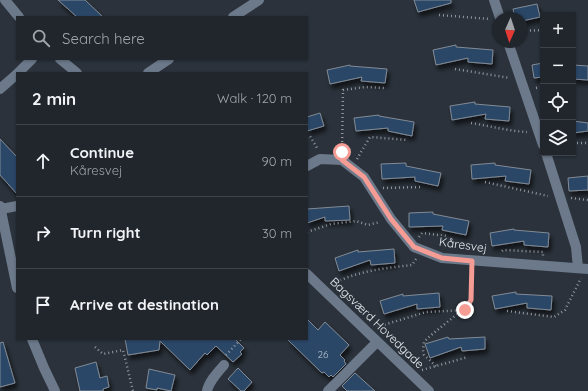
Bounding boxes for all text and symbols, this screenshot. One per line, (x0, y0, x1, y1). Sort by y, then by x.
north arrow (492, 12, 528, 48)
map controls (540, 12, 576, 156)
button: + (540, 12, 576, 48)
search box (16, 16, 308, 60)
icon: search (30, 27, 52, 49)
text: Search here (62, 29, 145, 48)
button: − (540, 48, 576, 84)
button: locate (540, 84, 576, 120)
text: 2 min (32, 88, 76, 109)
text: Walk · 120 m (217, 90, 292, 106)
button: layers (540, 120, 576, 156)
text: Continue (70, 143, 134, 162)
route start (333, 143, 351, 161)
icon: ahead (32, 150, 54, 172)
text: 90 m (262, 153, 292, 169)
text: Kåresvej (70, 162, 122, 178)
icon: right (32, 222, 54, 244)
text: Turn right (70, 223, 141, 242)
text: 30 m (262, 225, 292, 241)
street label: Kåresvej (438, 234, 488, 255)
street label: Bagsværd Hovedgade (327, 274, 428, 372)
icon: arrive (32, 294, 54, 316)
text: Arrive at destination (70, 295, 219, 314)
route end (456, 301, 474, 319)
house number: 26 (318, 348, 329, 361)

